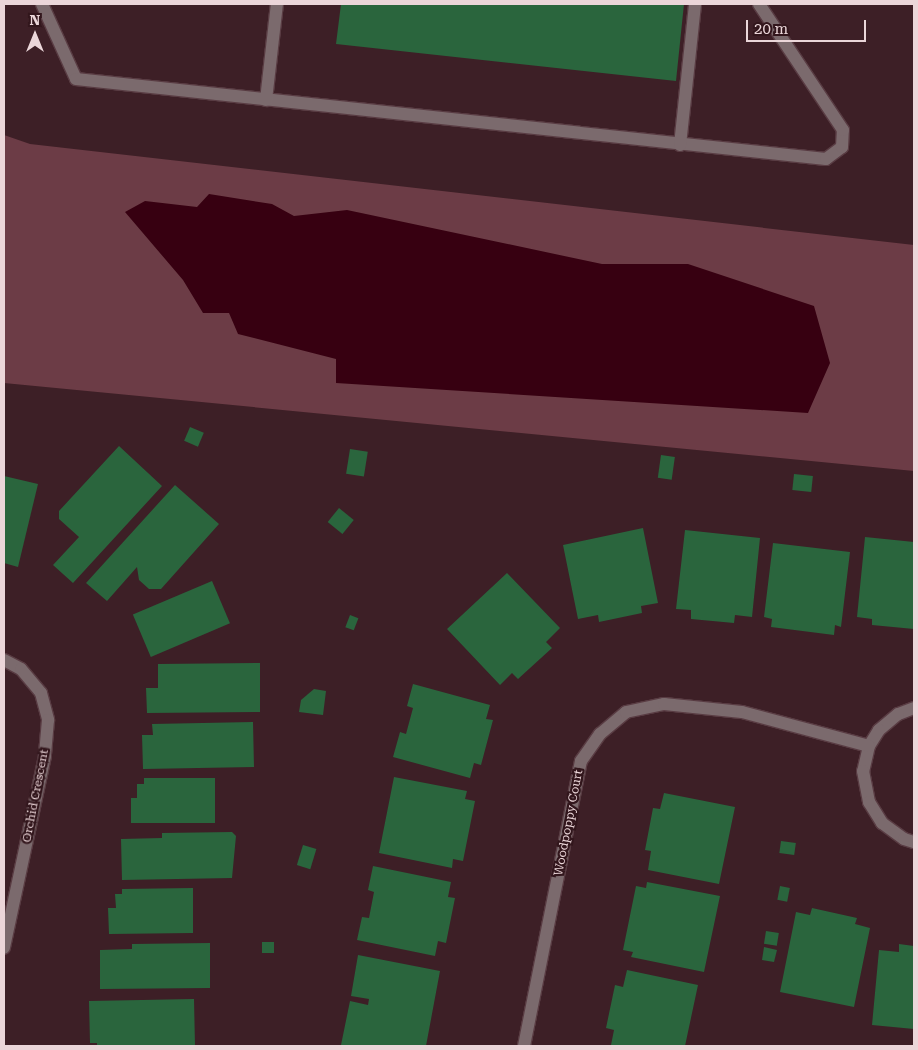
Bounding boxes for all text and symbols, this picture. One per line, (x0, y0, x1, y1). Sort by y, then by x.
north arrow (10, 10, 60, 60)
scale bar (748, 10, 868, 42)
text: N (30, 12, 40, 28)
text: 20 m (754, 20, 788, 38)
street label: Orchid Crescent (20, 748, 52, 844)
street label: Woodpoppy Court (552, 769, 586, 877)

